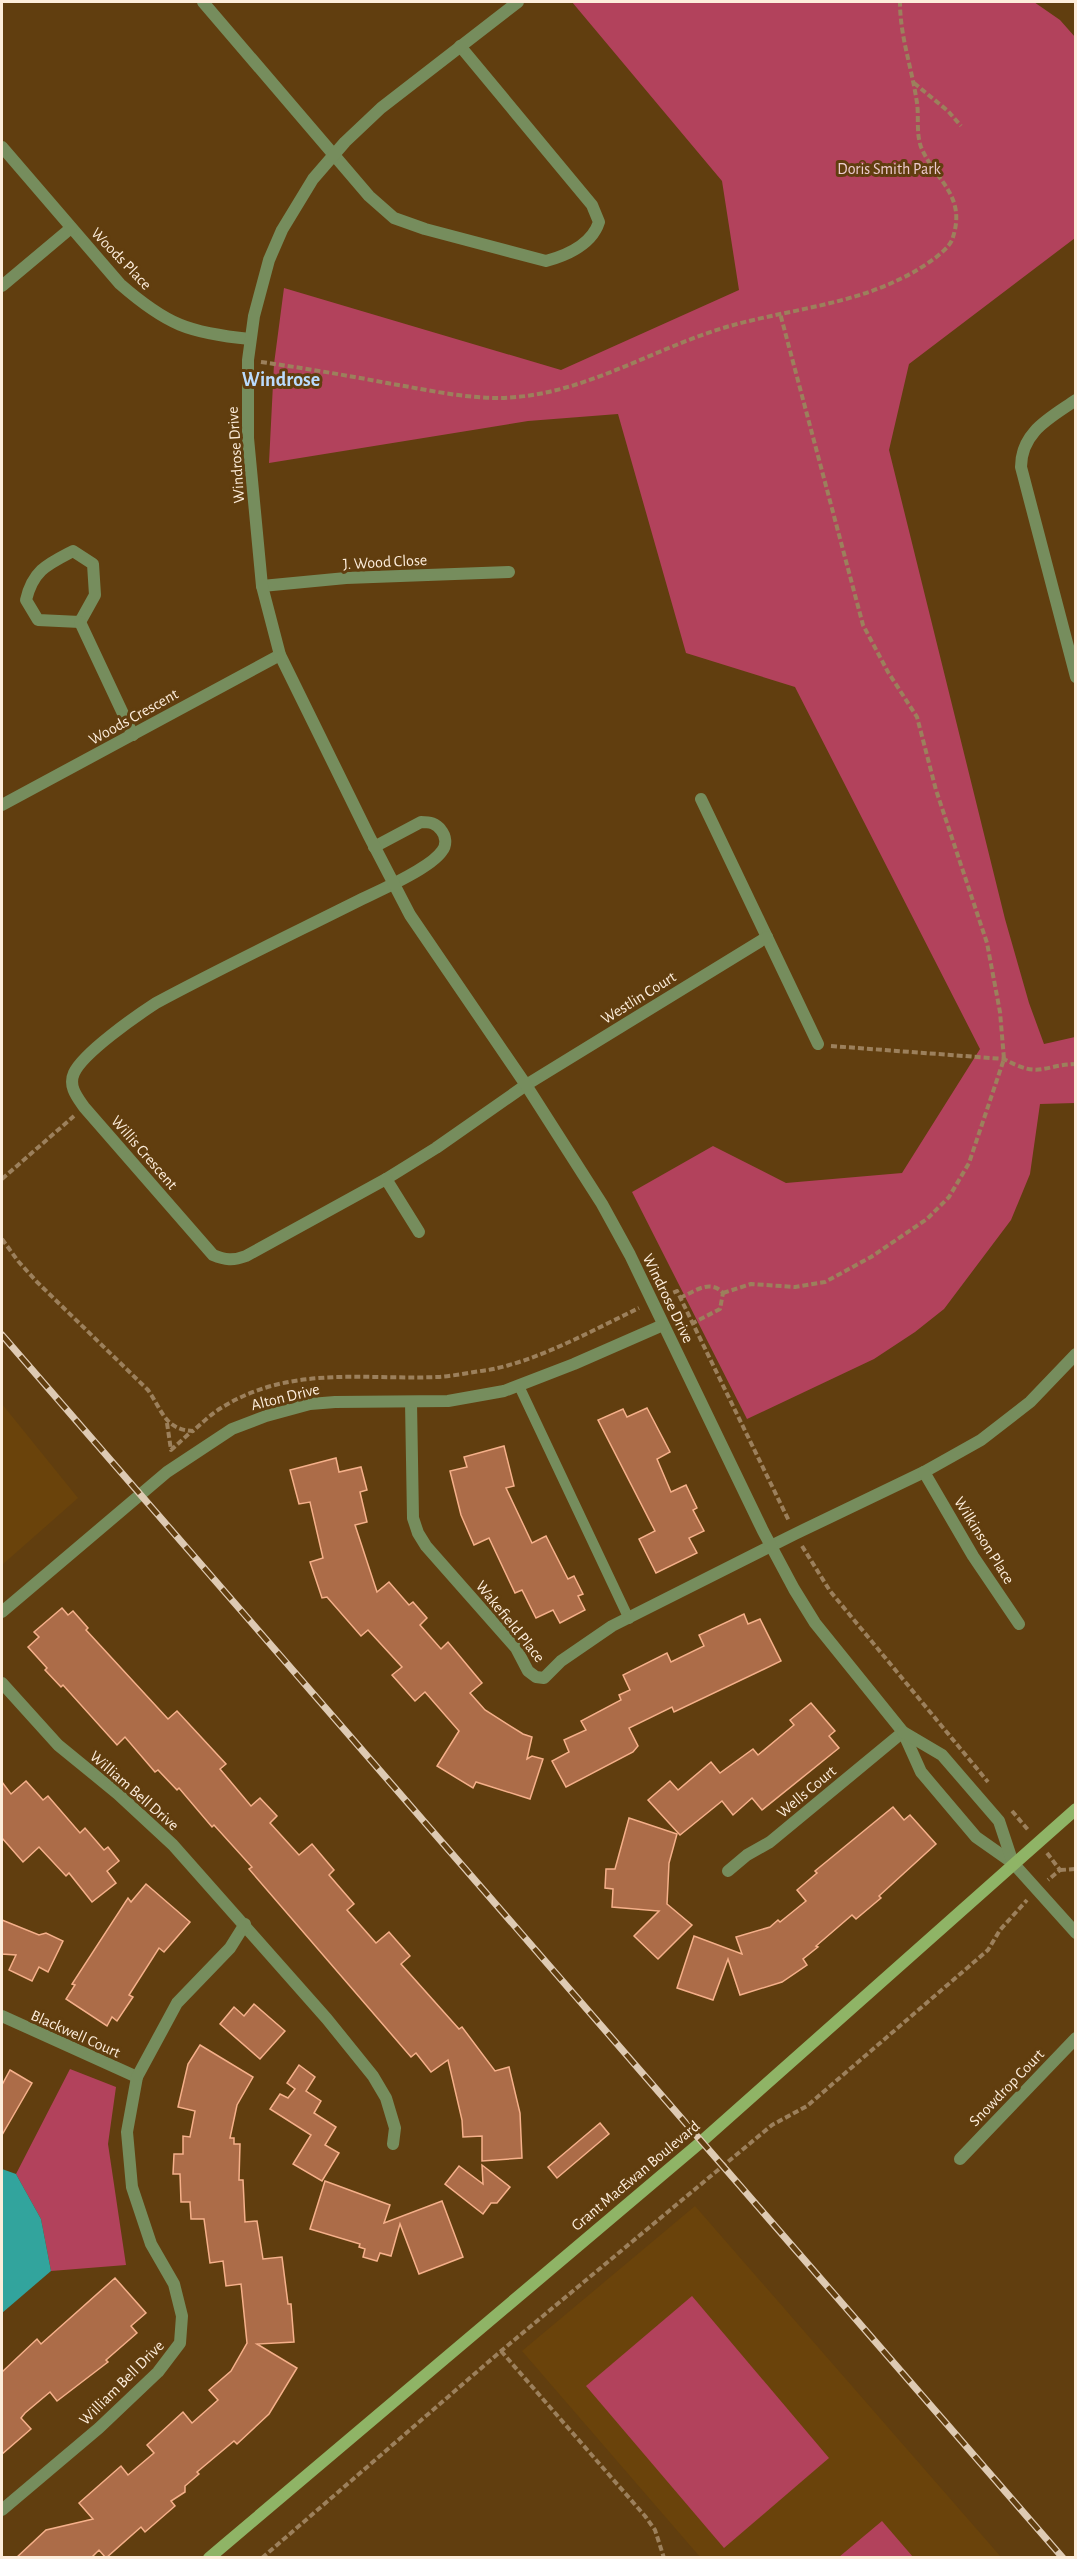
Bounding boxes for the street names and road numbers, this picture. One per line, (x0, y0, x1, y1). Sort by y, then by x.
street label: Woods Place (88, 225, 155, 293)
street label: Windrose Drive (225, 406, 247, 504)
street label: J. Wood Close (342, 552, 428, 572)
street label: Woods Crescent (86, 686, 181, 748)
street label: Westlin Court (598, 969, 679, 1027)
street label: Willis Crescent (108, 1113, 180, 1193)
street label: Windrose Drive (640, 1251, 697, 1346)
street label: Alton Drive (249, 1381, 321, 1413)
street label: Wilkinson Place (951, 1494, 1017, 1587)
street label: Wakefield Place (473, 1578, 548, 1665)
street label: William Bell Drive (87, 1748, 182, 1834)
street label: Wells Court (774, 1763, 839, 1821)
street label: Blackwell Court (28, 2007, 123, 2061)
street label: Snowdrop Court (966, 2046, 1047, 2129)
street label: Grant MacEwan Boulevard (569, 2118, 703, 2234)
street label: William Bell Drive (76, 2337, 167, 2428)

